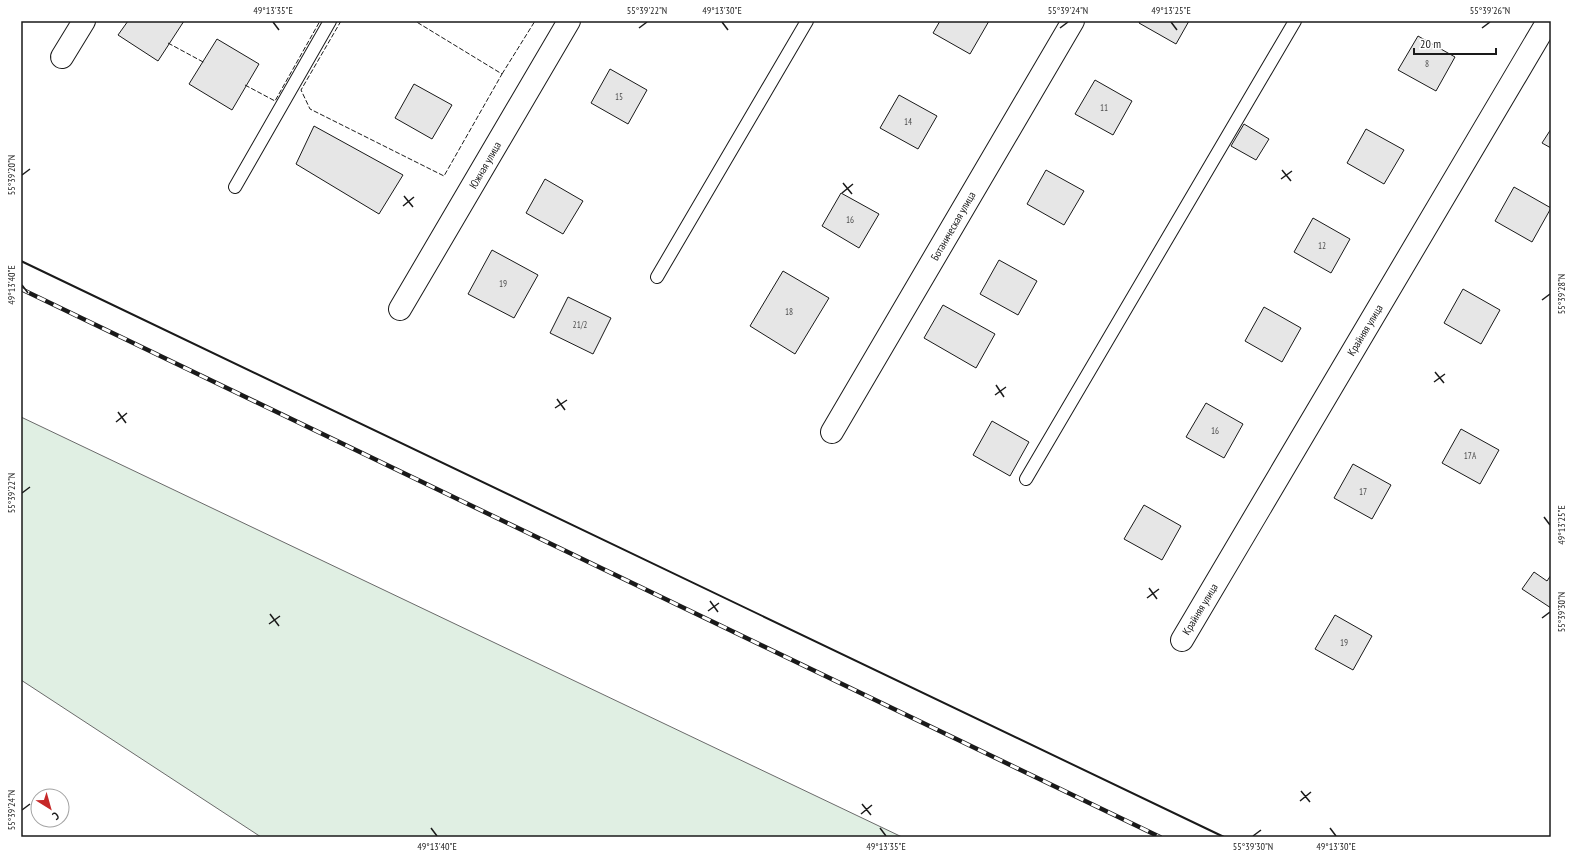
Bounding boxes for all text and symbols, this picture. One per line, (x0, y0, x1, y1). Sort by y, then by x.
text: 49°13'35"E (253, 4, 293, 17)
text: 55°39'22"N (627, 4, 667, 17)
text: 49°13'30"E (702, 4, 742, 17)
text: 55°39'24"N (1048, 4, 1088, 17)
text: 49°13'25"E (1151, 4, 1191, 17)
text: 55°39'26"N (1470, 4, 1510, 17)
scale bar (1414, 30, 1496, 56)
text: 20 m (1420, 36, 1441, 51)
house number: 8 (1425, 58, 1429, 69)
house number: 15 (615, 91, 623, 102)
house number: 11 (1100, 102, 1108, 113)
house number: 14 (904, 116, 912, 127)
street label: Южная улица (466, 139, 504, 191)
text: 55°39'20"N (5, 155, 18, 195)
street label: Ботаническая улица (928, 189, 978, 263)
house number: 16 (846, 214, 854, 225)
house number: 12 (1318, 240, 1326, 251)
text: 49°13'40"E (5, 265, 18, 305)
text: 55°39'28"N (1555, 274, 1568, 314)
house number: 19 (499, 278, 507, 289)
street label: Крайняя улица (1344, 302, 1386, 358)
house number: 18 (785, 306, 793, 317)
house number: 21/2 (573, 319, 587, 330)
house number: 16 (1211, 425, 1219, 436)
house number: 17А (1464, 450, 1477, 461)
text: 55°39'22"N (5, 473, 18, 513)
house number: 17 (1359, 486, 1367, 497)
text: 49°13'25"E (1555, 505, 1568, 545)
street label: Крайняя улица (1179, 581, 1221, 637)
text: 55°39'30"N (1555, 592, 1568, 632)
house number: 19 (1340, 637, 1348, 648)
north arrow (30, 788, 70, 828)
text: 55°39'24"N (5, 790, 18, 830)
text: С (50, 809, 62, 823)
text: 49°13'40"E (417, 840, 457, 853)
text: 49°13'35"E (866, 840, 906, 853)
text: 55°39'30"N (1233, 840, 1273, 853)
text: 49°13'30"E (1316, 840, 1356, 853)

